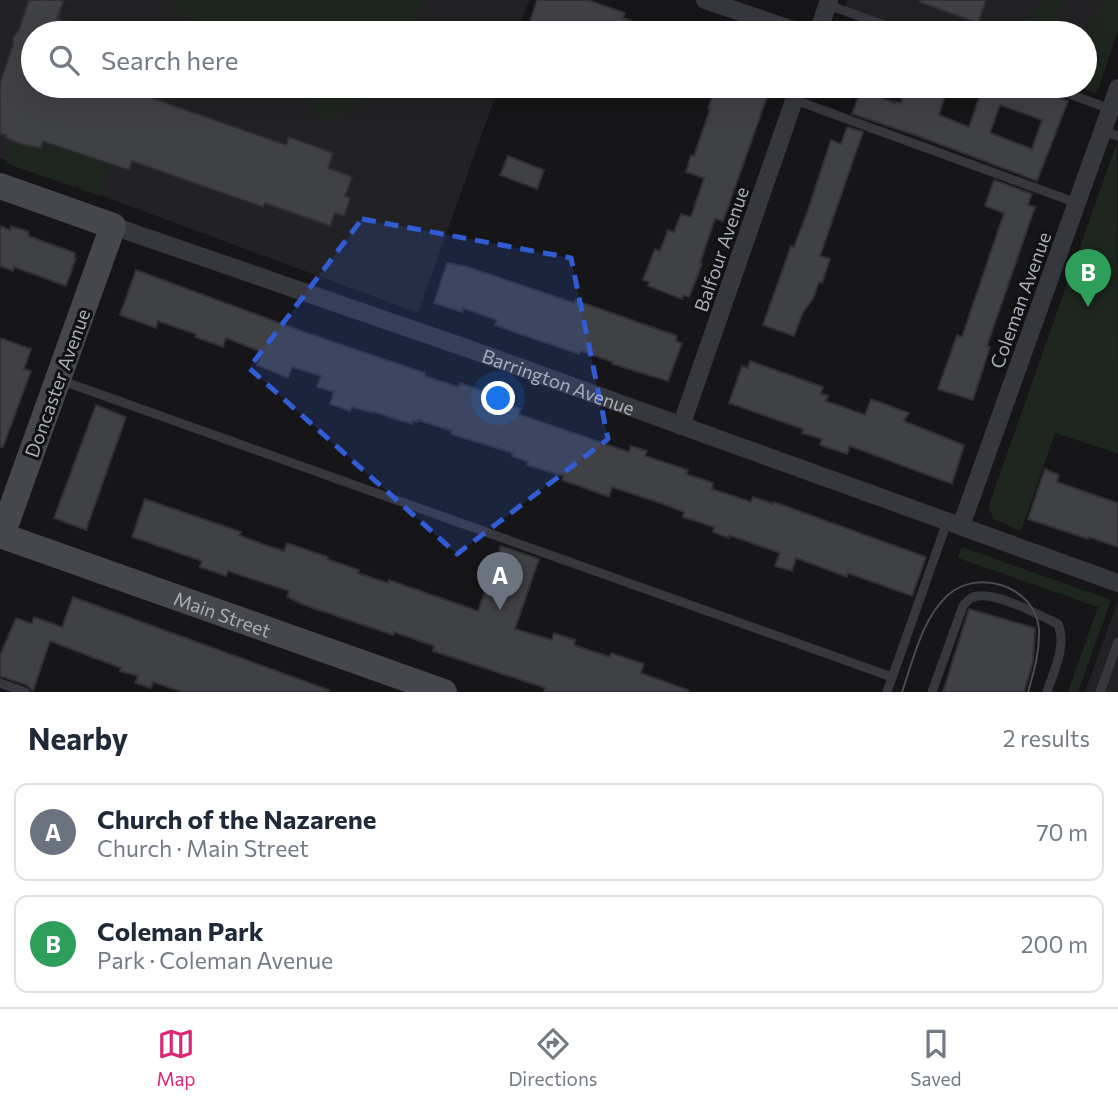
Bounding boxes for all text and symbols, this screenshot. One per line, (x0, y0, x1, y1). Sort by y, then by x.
search box (21, 21, 1097, 98)
icon: search (45, 41, 83, 79)
text: Search here (101, 44, 239, 75)
street label: Balfour Avenue (689, 184, 753, 314)
street label: Coleman Avenue (985, 229, 1055, 371)
pin: B (1065, 249, 1111, 307)
street label: Doncaster Avenue (19, 306, 95, 460)
street label: Barrington Avenue (479, 343, 638, 419)
your location (481, 381, 515, 415)
pin: A (477, 552, 523, 610)
street label: Main Street (171, 586, 274, 641)
text: Nearby (28, 719, 128, 756)
text: 2 results (1003, 724, 1090, 752)
text: Church of the Nazarene (97, 803, 376, 834)
text: A (45, 818, 61, 846)
text: 70 m (1036, 818, 1088, 846)
text: Church · Main Street (97, 834, 309, 862)
text: Coleman Park (97, 915, 264, 946)
text: B (45, 930, 61, 958)
text: 200 m (1021, 930, 1088, 958)
text: Park · Coleman Avenue (97, 946, 333, 974)
tab: Map (156, 1025, 196, 1090)
tab: Directions (508, 1025, 598, 1090)
tab: Saved (910, 1025, 962, 1090)

